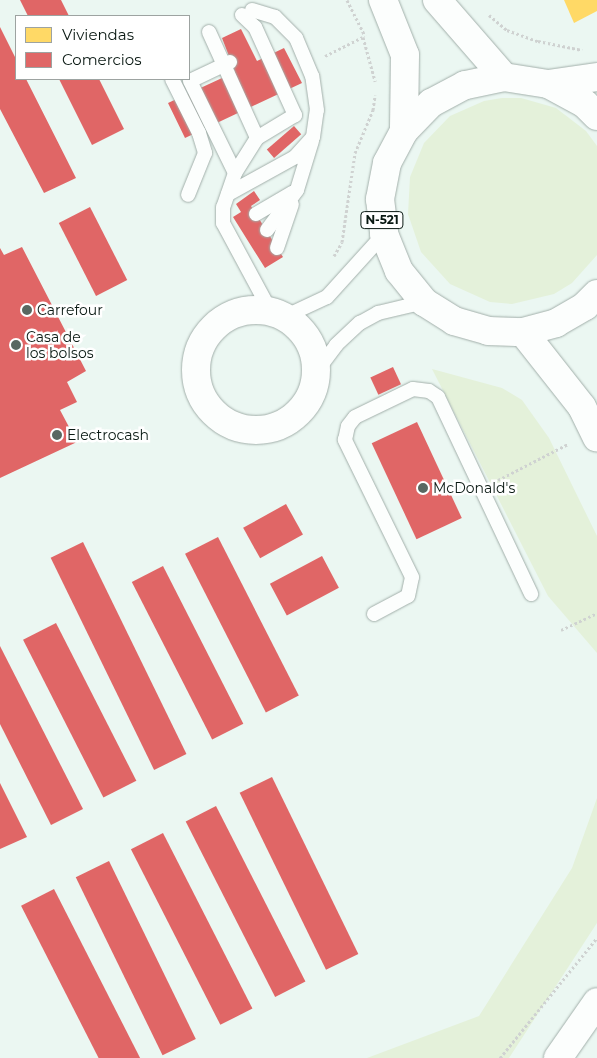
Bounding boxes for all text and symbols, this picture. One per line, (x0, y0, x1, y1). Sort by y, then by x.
legend (15, 15, 190, 80)
text: Viviendas (62, 25, 134, 44)
text: Comercios (62, 50, 142, 69)
road number: N-521 (360, 210, 404, 230)
place label: Carrefour (37, 302, 103, 318)
marker: Carrefour (21, 304, 33, 316)
place label: Casa de los bolsos (26, 329, 94, 362)
marker: Casa de los bolsos (10, 339, 22, 351)
place label: Electrocash (67, 427, 149, 443)
marker: Electrocash (51, 429, 63, 441)
place label: McDonald's (433, 480, 515, 496)
marker: McDonald's (417, 482, 429, 494)

